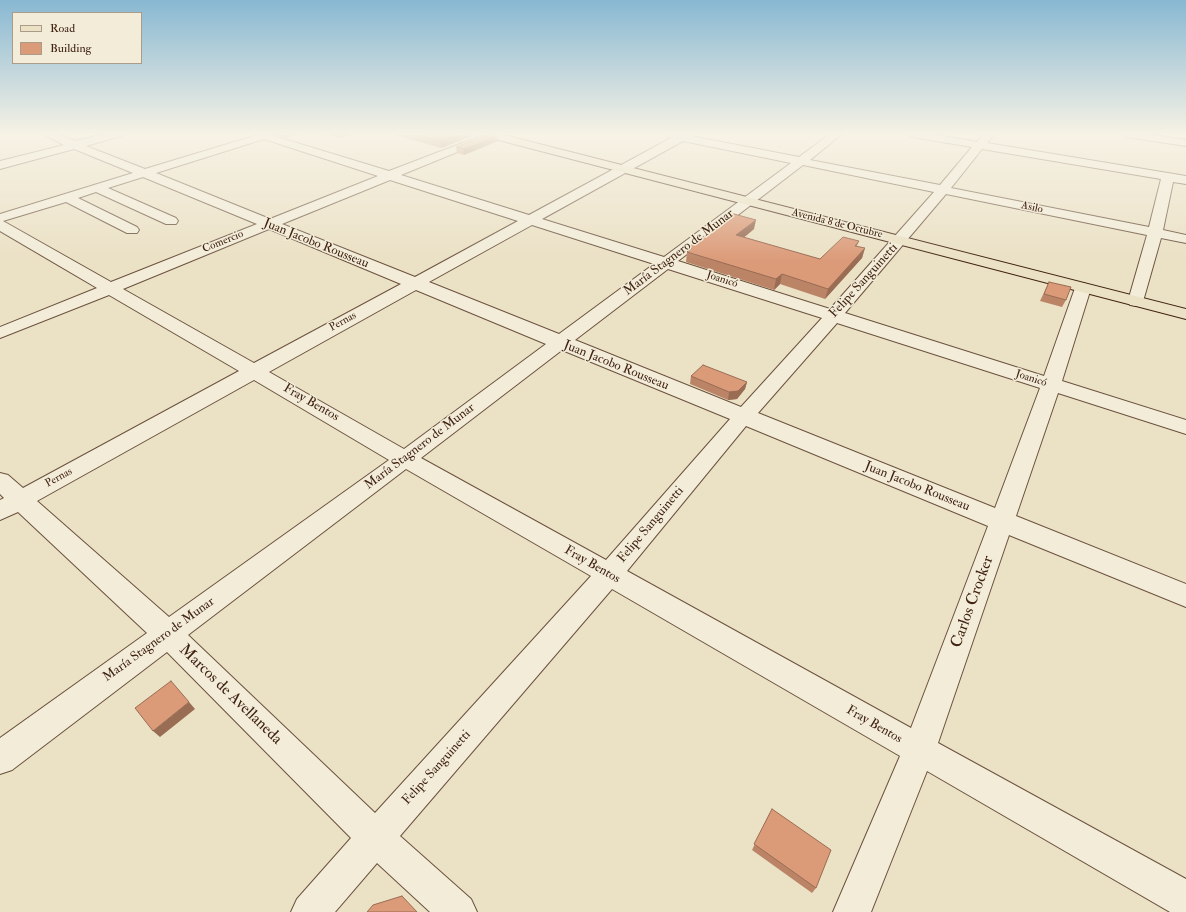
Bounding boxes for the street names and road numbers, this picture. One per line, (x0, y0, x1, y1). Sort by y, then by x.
street label: Asilo (1020, 199, 1044, 217)
street label: María Stagnero de Munar (621, 206, 737, 300)
street label: Avenida 8 de Octubre (790, 206, 884, 242)
street label: Juan Jacobo Rousseau (261, 216, 371, 272)
street label: Comercio (201, 228, 245, 256)
street label: Felipe Sanguinetti (826, 241, 902, 321)
street label: Joanicó (705, 269, 739, 291)
street label: Pernas (327, 309, 359, 335)
street label: Juan Jacobo Rousseau (561, 338, 671, 394)
street label: Joanicó (1014, 368, 1048, 390)
street label: Fray Bentos (280, 381, 342, 425)
street label: María Stagnero de Munar (362, 400, 478, 494)
street label: Juan Jacobo Rousseau (862, 459, 972, 515)
street label: Pernas (43, 465, 75, 491)
street label: Felipe Sanguinetti (615, 484, 687, 566)
street label: Fray Bentos (561, 543, 623, 587)
street label: Carlos Crocker (947, 553, 999, 651)
street label: María Stagnero de Munar (100, 594, 218, 686)
street label: Marcos de Avellaneda (174, 641, 286, 749)
street label: Fray Bentos (843, 703, 905, 747)
street label: Felipe Sanguinetti (399, 728, 475, 808)

